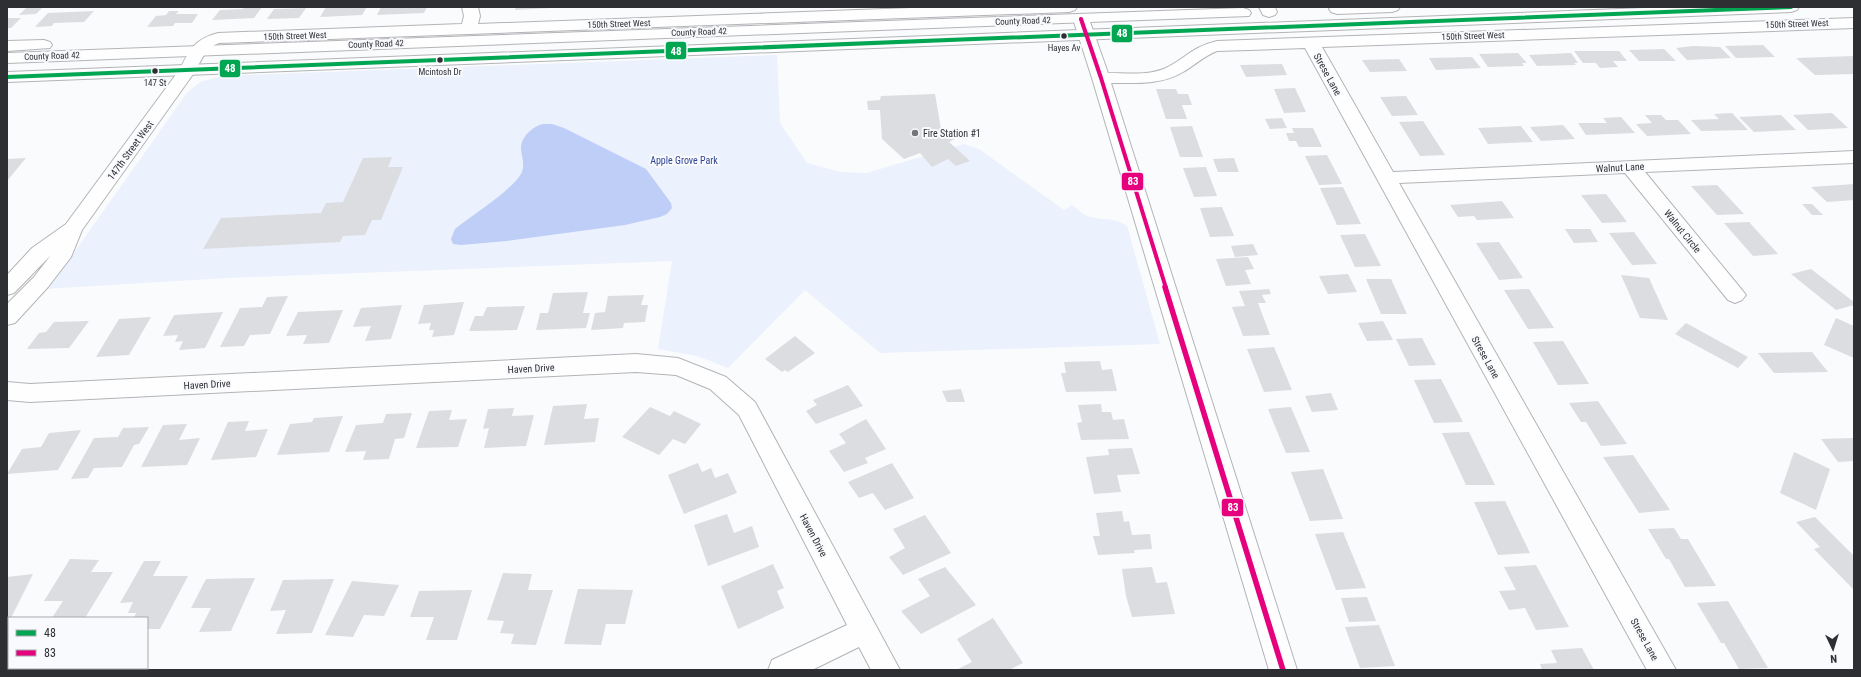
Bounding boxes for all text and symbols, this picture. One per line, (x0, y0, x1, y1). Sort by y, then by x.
street label: County Road 42 (995, 15, 1052, 27)
street label: 150th Street West (587, 18, 651, 30)
street label: 150th Street West (1765, 18, 1829, 30)
line badge: 48 (1111, 24, 1133, 43)
street label: County Road 42 (671, 26, 728, 38)
text: 48 (1116, 27, 1128, 40)
street label: 150th Street West (263, 30, 327, 42)
street label: 150th Street West (1441, 30, 1505, 42)
marker: Hayes Av (1059, 31, 1069, 41)
street label: County Road 42 (348, 38, 405, 50)
line badge: 48 (665, 41, 687, 60)
place label: Hayes Av (1048, 43, 1081, 53)
text: 48 (670, 45, 682, 58)
street label: County Road 42 (24, 50, 81, 62)
street label: Strese Lane (1312, 51, 1344, 97)
marker: Mcintosh Dr (435, 55, 445, 65)
line badge: 48 (219, 59, 241, 78)
text: 48 (224, 62, 236, 75)
marker: 147 St (150, 66, 160, 76)
place label: Mcintosh Dr (419, 67, 462, 77)
place label: 147 St (144, 78, 167, 88)
street label: 147th Street West (105, 119, 156, 182)
marker: Fire Station #1 (910, 128, 920, 138)
place label: Fire Station #1 (923, 128, 981, 139)
park label: Apple Grove Park (650, 155, 718, 166)
street label: Walnut Lane (1595, 161, 1645, 174)
line badge: 83 (1121, 172, 1144, 191)
text: 83 (1127, 175, 1139, 188)
street label: Walnut Circle (1662, 208, 1703, 255)
street label: Strese Lane (1470, 334, 1502, 380)
street label: Haven Drive (507, 362, 555, 375)
street label: Haven Drive (183, 378, 231, 391)
line badge: 83 (1221, 498, 1244, 517)
text: 83 (1227, 501, 1239, 514)
street label: Haven Drive (798, 512, 830, 559)
street label: Strese Lane (1629, 616, 1661, 662)
legend (8, 617, 148, 669)
text: 48 (44, 626, 56, 640)
north arrow (1813, 629, 1853, 669)
text: 83 (44, 646, 56, 660)
text: N (1830, 652, 1837, 665)

